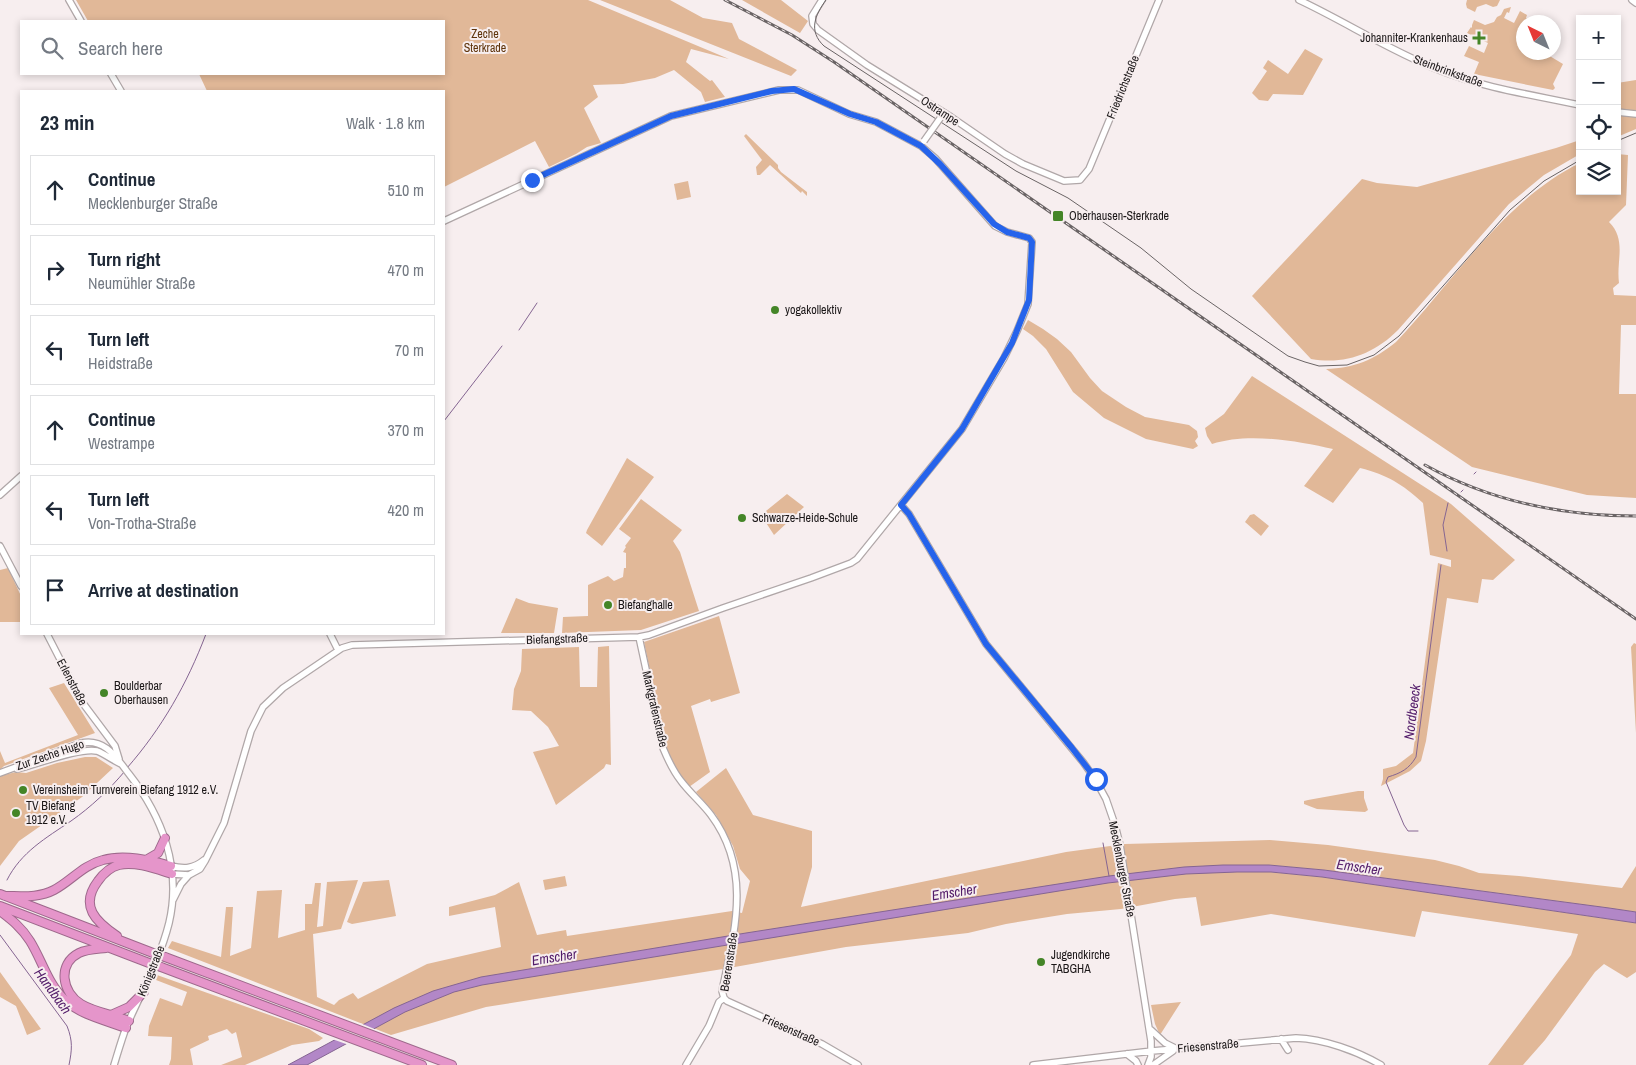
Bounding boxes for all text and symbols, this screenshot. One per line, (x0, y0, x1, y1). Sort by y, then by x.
north arrow (1516, 15, 1561, 60)
map controls (1576, 15, 1621, 195)
button: + (1576, 15, 1621, 60)
search box (20, 20, 445, 75)
park label: Zeche Sterkrade (464, 26, 506, 56)
place label: Johanniter-Krankenhaus (1360, 30, 1468, 46)
marker: Johanniter-Krankenhaus (1472, 31, 1486, 45)
icon: search (38, 34, 66, 62)
text: Search here (78, 35, 163, 61)
street label: Steinbrinkstraße (1411, 51, 1485, 91)
street label: Friedrichstraße (1103, 53, 1143, 121)
button: − (1576, 60, 1621, 105)
street label: Ostrampe (918, 93, 962, 129)
button: locate (1576, 105, 1621, 150)
text: 23 min (40, 108, 95, 137)
text: Walk · 1.8 km (346, 112, 425, 134)
button: layers (1576, 150, 1621, 195)
text: Continue (88, 166, 156, 192)
route end (521, 169, 544, 192)
icon: ahead (41, 176, 69, 204)
text: 510 m (388, 179, 424, 201)
text: Mecklenburger Straße (88, 192, 218, 214)
place label: Oberhausen-Sterkrade (1069, 208, 1169, 224)
marker: Oberhausen-Sterkrade (1051, 209, 1065, 223)
text: Turn right (88, 246, 160, 272)
icon: right (41, 256, 69, 284)
text: 470 m (388, 259, 424, 281)
text: Neumühler Straße (88, 272, 195, 294)
place label: yogakollektiv (785, 302, 842, 318)
marker: yogakollektiv (769, 304, 781, 316)
text: Turn left (88, 326, 149, 352)
icon: left (41, 336, 69, 364)
text: 70 m (395, 339, 424, 361)
text: Heidstraße (88, 352, 153, 374)
text: Continue (88, 406, 156, 432)
icon: ahead (41, 416, 69, 444)
text: 370 m (388, 419, 424, 441)
text: Westrampe (88, 432, 155, 454)
text: Turn left (88, 486, 149, 512)
icon: left (41, 496, 69, 524)
text: 420 m (388, 499, 424, 521)
place label: Schwarze-Heide-Schule (752, 510, 858, 526)
text: Von-Trotha-Straße (88, 512, 196, 534)
marker: Schwarze-Heide-Schule (736, 512, 748, 524)
icon: arrive (41, 576, 69, 604)
text: Arrive at destination (88, 577, 239, 603)
place label: Biefanghalle (618, 597, 673, 613)
marker: Biefanghalle (602, 599, 614, 611)
street label: Biefangstraße (526, 630, 588, 648)
street label: Erlenstraße (53, 656, 91, 708)
street label: Markgrafenstraße (638, 669, 672, 749)
place label: Boulderbar Oberhausen (114, 678, 168, 708)
water label: Nordbeeck (1400, 682, 1424, 741)
marker: Boulderbar Oberhausen (98, 687, 110, 699)
street label: Zur Zeche Hugo (14, 736, 86, 774)
route start (1085, 768, 1108, 791)
place label: Vereinsheim Turnverein Biefang 1912 e.V. (33, 782, 218, 798)
marker: Vereinsheim Turnverein Biefang 1912 e.V. (17, 784, 29, 796)
place label: TV Biefang 1912 e.V. (26, 798, 76, 828)
marker: TV Biefang 1912 e.V. (10, 807, 22, 819)
street label: Mecklenburger Straße (1105, 820, 1139, 918)
water label: Emscher (1335, 855, 1384, 879)
water label: Emscher (930, 879, 979, 904)
street label: Beerenstraße (716, 931, 742, 993)
street label: Königstraße (134, 943, 168, 999)
water label: Emscher (530, 944, 579, 969)
place label: Jugendkirche TABGHA (1051, 947, 1110, 977)
marker: Jugendkirche TABGHA (1035, 956, 1047, 968)
water label: Handbach (30, 965, 76, 1017)
street label: Friesenstraße (760, 1010, 822, 1050)
street label: Friesenstraße (1177, 1035, 1239, 1057)

